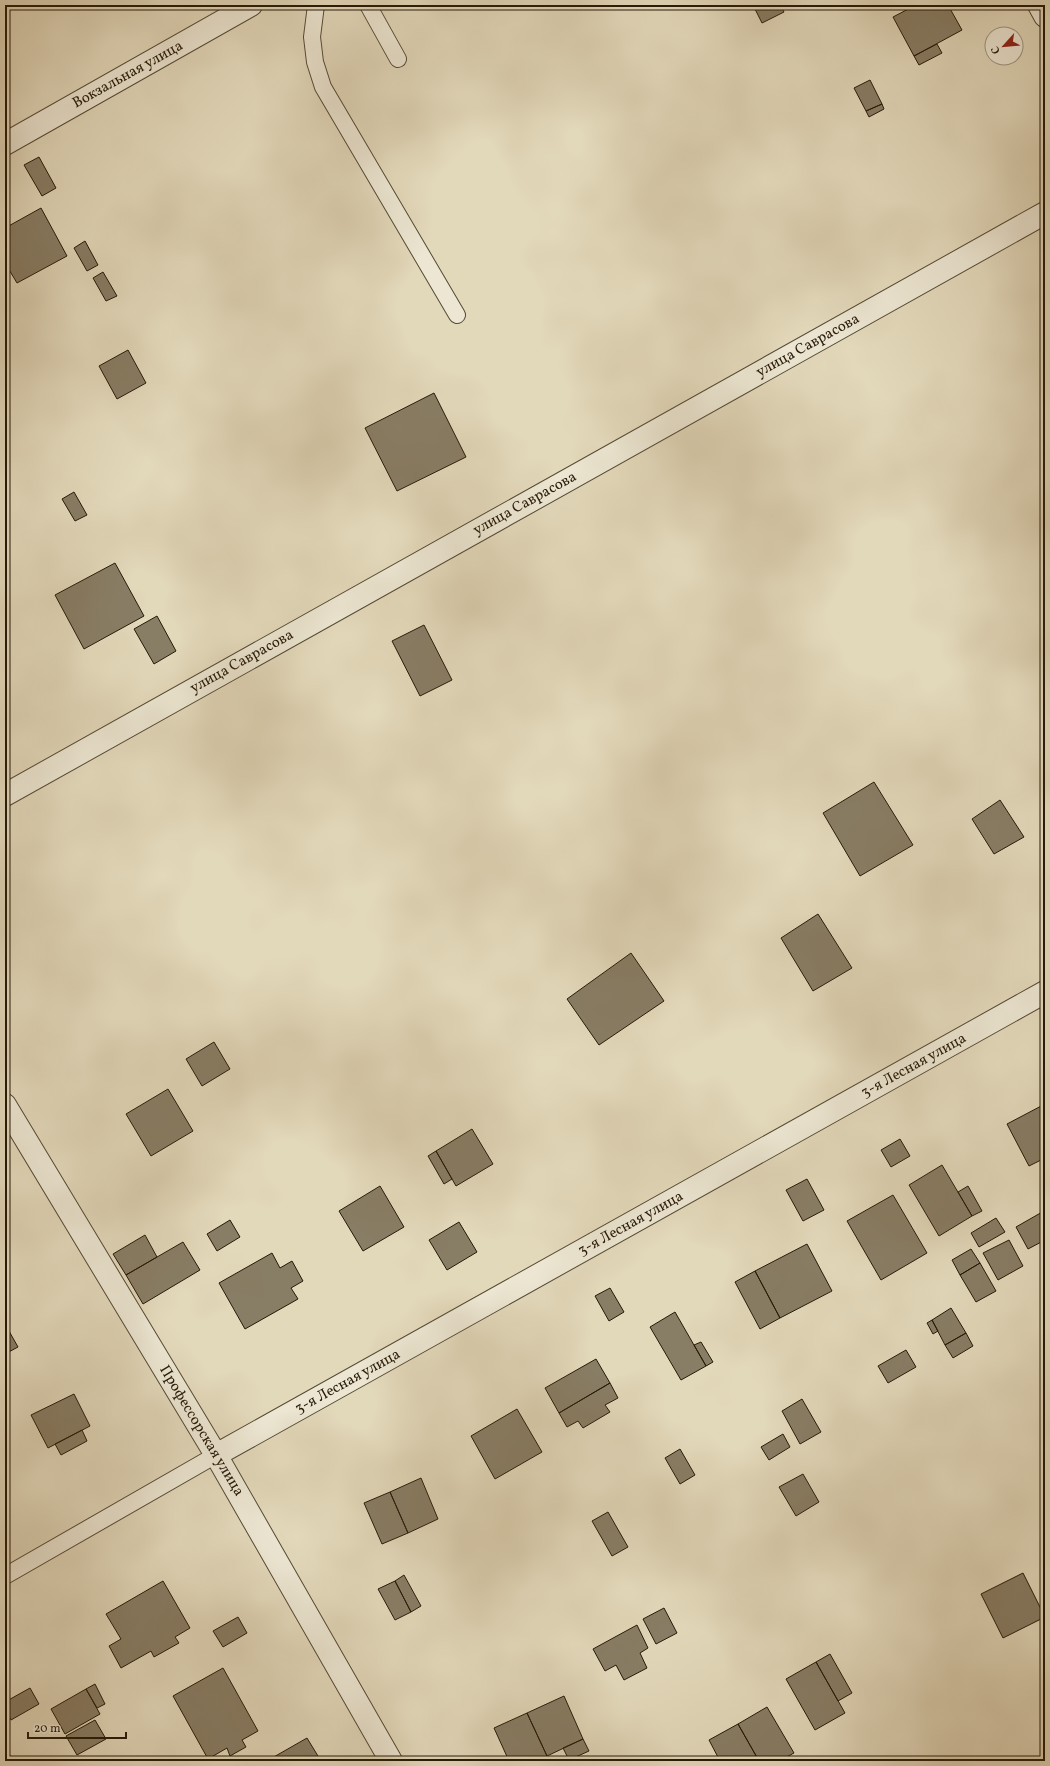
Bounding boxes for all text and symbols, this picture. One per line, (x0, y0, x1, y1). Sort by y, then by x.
north arrow (984, 26, 1024, 66)
street label: Вокзальная улица (69, 36, 187, 114)
text: С (988, 43, 1005, 56)
street label: улица Саврасова (752, 309, 864, 383)
street label: улица Саврасова (469, 467, 581, 541)
street label: улица Саврасова (186, 625, 298, 699)
street label: 3-я Лесная улица (858, 1028, 970, 1104)
street label: 3-я Лесная улица (575, 1186, 687, 1262)
street label: 3-я Лесная улица (292, 1344, 404, 1420)
street label: Профессорская улица (153, 1361, 249, 1501)
scale bar (28, 1714, 126, 1740)
text: 20 m (34, 1721, 61, 1737)

